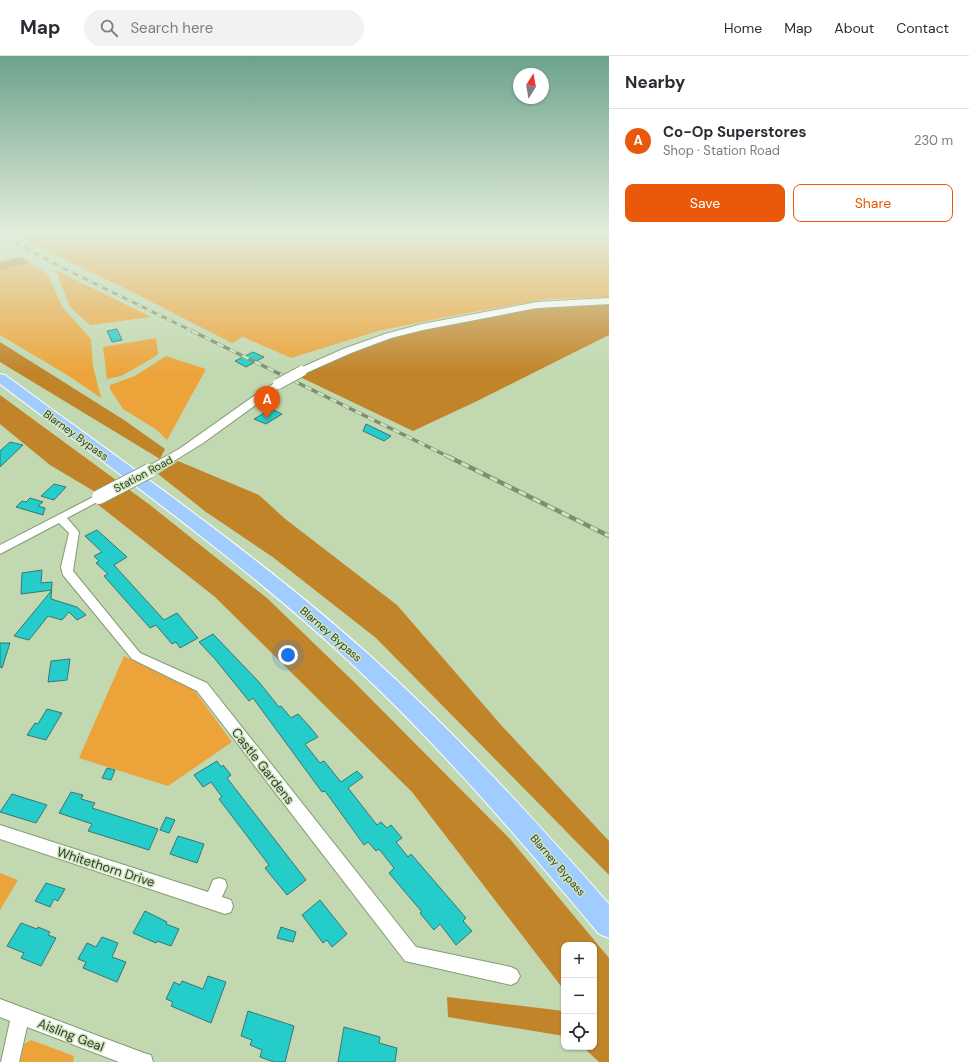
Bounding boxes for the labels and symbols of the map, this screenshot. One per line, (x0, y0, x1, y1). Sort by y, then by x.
north arrow (513, 68, 549, 104)
pin: A (254, 386, 280, 419)
street label: Blarney Bypass (41, 407, 111, 463)
street label: Station Road (111, 453, 175, 495)
street label: Blarney Bypass (297, 603, 365, 665)
your location (278, 645, 298, 665)
street label: Castle Gardens (228, 724, 298, 808)
street label: Blarney Bypass (527, 831, 589, 899)
street label: Whitethorn Drive (55, 843, 157, 891)
street label: Aisling Geal (35, 1015, 107, 1055)

